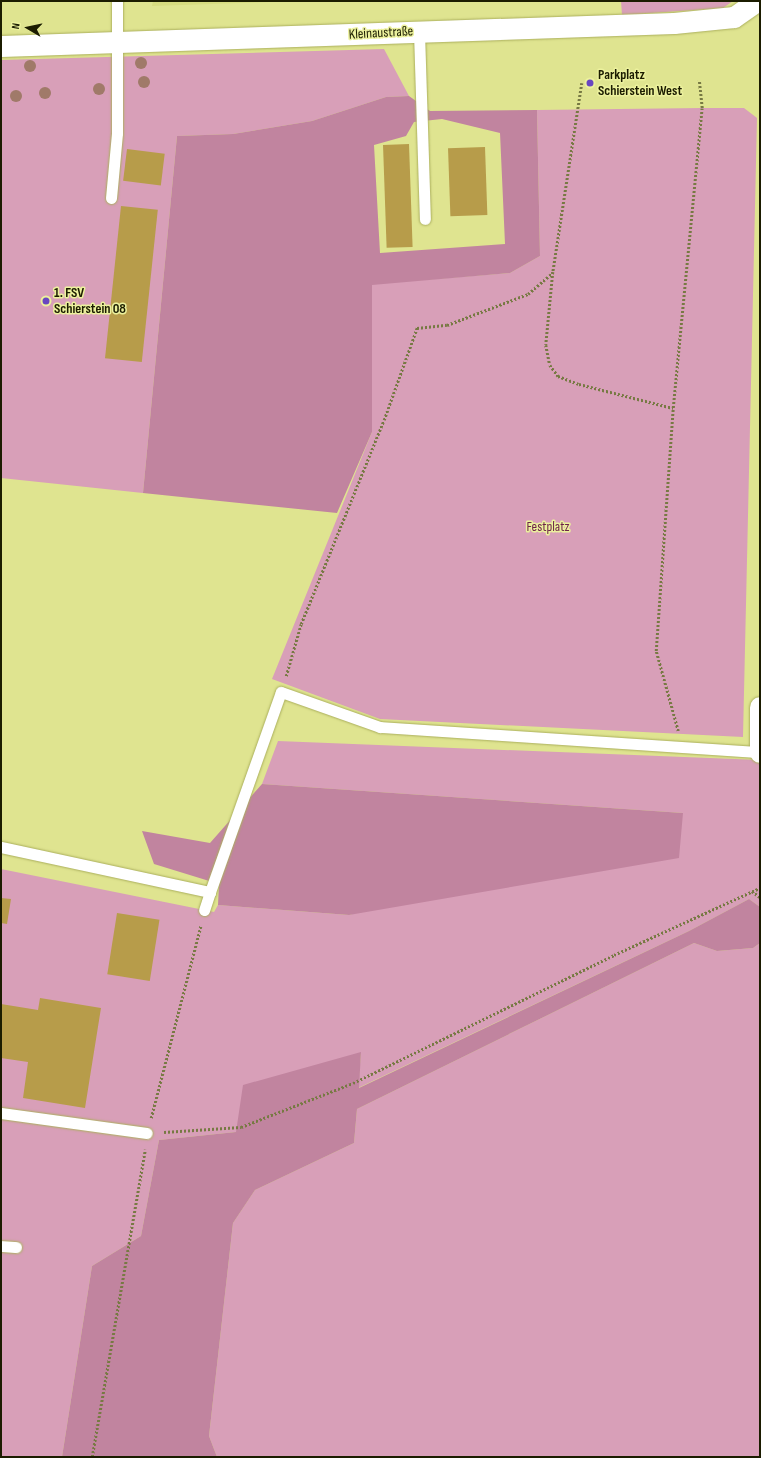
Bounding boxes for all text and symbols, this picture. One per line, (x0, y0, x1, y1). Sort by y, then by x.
north arrow (8, 8, 48, 48)
text: N (9, 22, 23, 30)
street label: Kleinaustraße (348, 23, 414, 43)
place label: Parkplatz Schierstein West (598, 67, 682, 100)
marker: Parkplatz Schierstein West (585, 78, 595, 88)
place label: 1. FSV Schierstein 08 (54, 285, 126, 318)
marker: 1. FSV Schierstein 08 (41, 296, 51, 306)
park label: Festplatz (526, 519, 570, 535)

